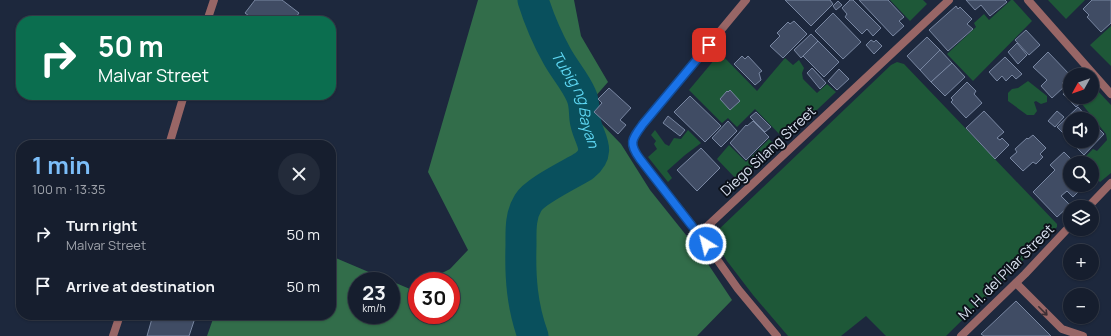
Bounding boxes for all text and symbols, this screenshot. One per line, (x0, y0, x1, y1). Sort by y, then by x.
text: 50 m (98, 27, 164, 65)
pin (692, 28, 726, 62)
icon: right (32, 32, 84, 84)
icon: arrive (698, 34, 720, 56)
water label: Tubig ng Bayan (546, 47, 605, 151)
text: Malvar Street (98, 63, 209, 87)
north arrow (1063, 68, 1099, 104)
map controls (1063, 68, 1099, 324)
street label: Diego Silang Street (716, 101, 820, 200)
button: sound (1063, 112, 1099, 148)
text: 1 min (32, 148, 91, 181)
button: close (278, 153, 320, 195)
button: search (1063, 156, 1099, 192)
text: 100 m · 13:35 (32, 180, 106, 198)
button: layers (1063, 200, 1099, 236)
text: Turn right (66, 215, 137, 236)
street label: M. H. del Pilar Street (954, 219, 1058, 324)
icon: right (32, 223, 54, 245)
position arrow (685, 223, 727, 265)
text: 50 m (286, 224, 320, 245)
text: Malvar Street (66, 236, 146, 254)
button: + (1063, 244, 1099, 280)
speed limit sign: 30 (408, 272, 460, 324)
icon: arrive (32, 275, 54, 297)
text: Arrive at destination (66, 276, 215, 297)
text: 50 m (286, 276, 320, 297)
text: 23 (362, 279, 386, 306)
button: − (1063, 288, 1099, 324)
text: km/h (362, 301, 386, 315)
one-way arrow (1038, 306, 1048, 316)

